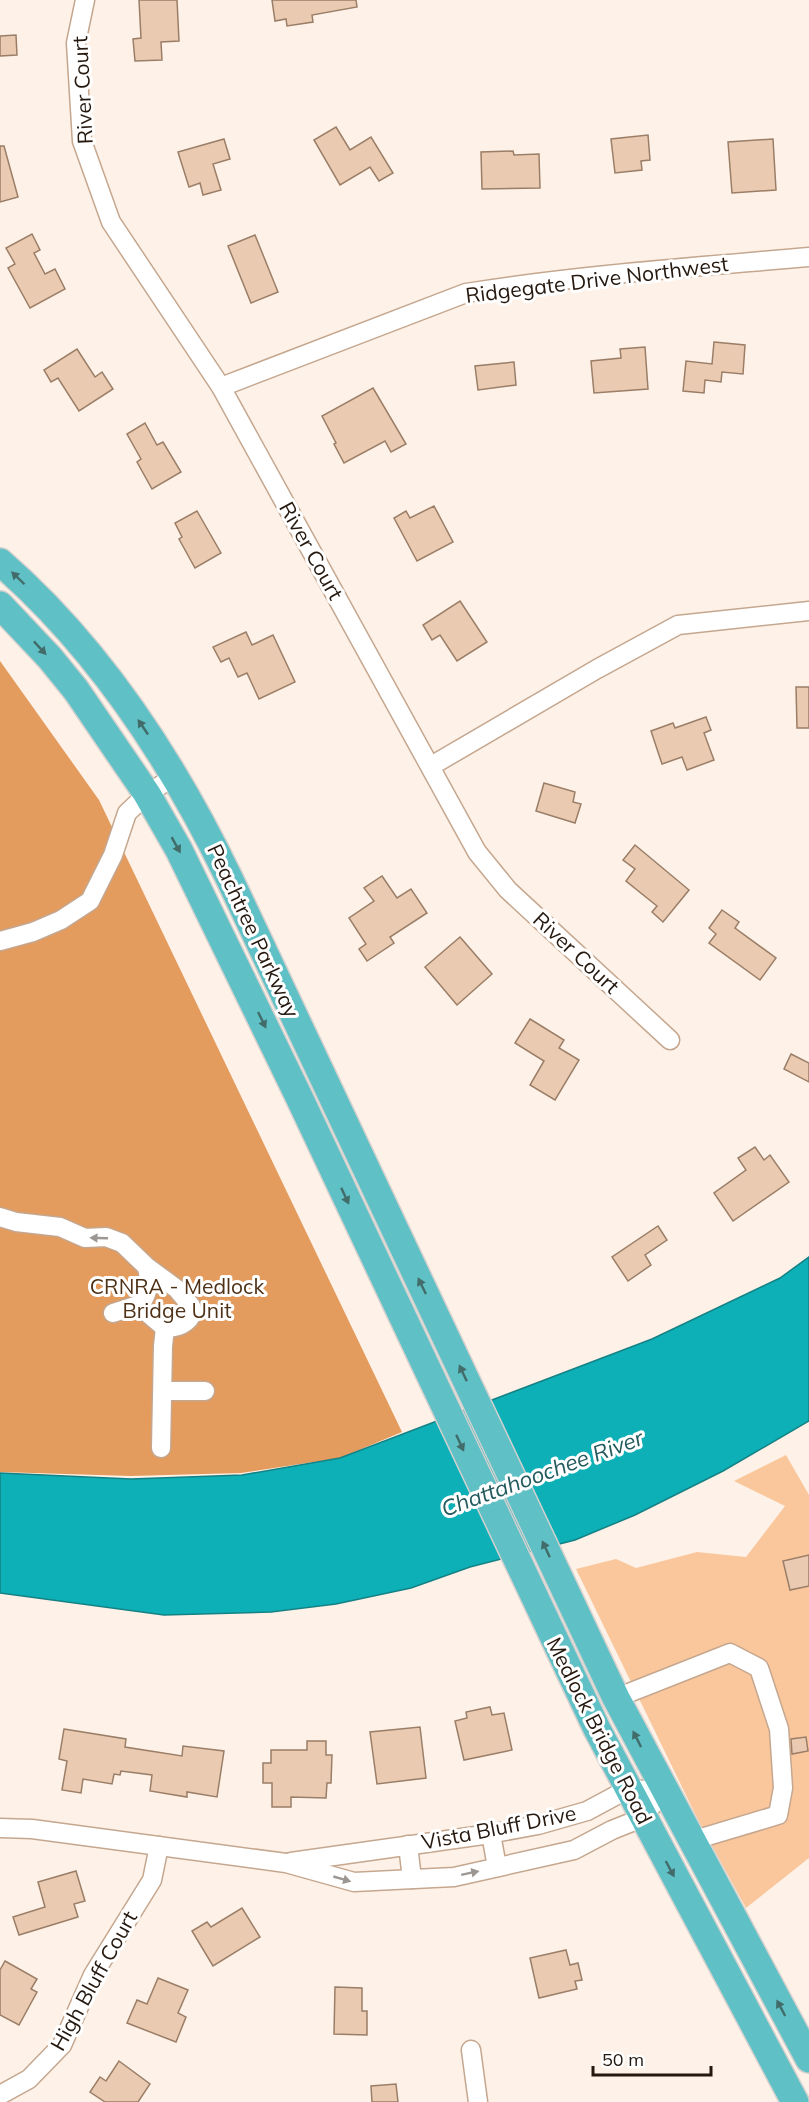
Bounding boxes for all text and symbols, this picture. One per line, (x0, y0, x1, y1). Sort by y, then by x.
street label: River Court (66, 35, 98, 145)
street label: Ridgegate Drive Northwest (464, 250, 730, 308)
street label: River Court (274, 497, 350, 604)
one-way arrow (10, 571, 25, 585)
one-way arrow (33, 640, 47, 655)
one-way arrow (138, 719, 149, 735)
one-way arrow (171, 836, 181, 853)
street label: Peachtree Parkway (202, 840, 306, 1022)
street label: River Court (528, 906, 625, 999)
one-way arrow (257, 1011, 266, 1028)
one-way arrow (340, 1188, 349, 1205)
one-way arrow (89, 1233, 108, 1242)
park label: CRNRA - Medlock Bridge Unit (90, 1273, 264, 1323)
one-way arrow (418, 1277, 427, 1294)
one-way arrow (459, 1364, 468, 1381)
water label: Chattahoochee River (437, 1423, 648, 1523)
one-way arrow (456, 1435, 465, 1452)
one-way arrow (542, 1541, 551, 1558)
street label: Medlock Bridge Road (541, 1633, 658, 1828)
one-way arrow (633, 1730, 643, 1748)
street label: Vista Bluff Drive (419, 1799, 578, 1855)
one-way arrow (665, 1861, 675, 1878)
one-way arrow (461, 1868, 480, 1877)
one-way arrow (333, 1875, 351, 1884)
street label: High Bluff Court (44, 1906, 142, 2055)
one-way arrow (776, 1999, 786, 2016)
scale bar (593, 2039, 712, 2077)
text: 50 m (602, 2048, 644, 2071)

